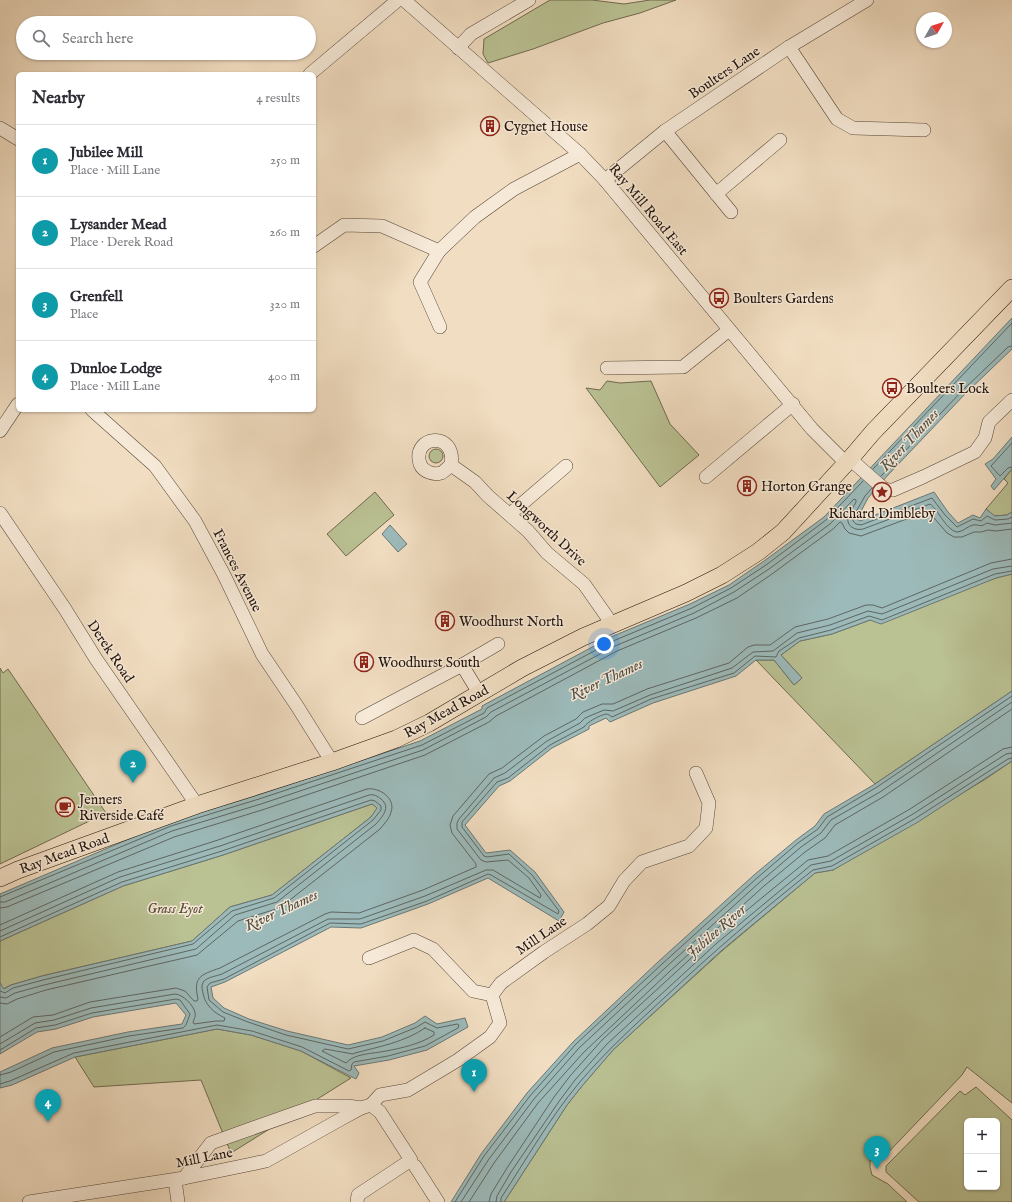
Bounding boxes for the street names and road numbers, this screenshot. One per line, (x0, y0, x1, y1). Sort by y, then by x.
street label: Boulters Lane (685, 42, 764, 103)
street label: Ray Mill Road East (605, 160, 692, 259)
street label: Longworth Drive (503, 487, 590, 571)
street label: Frances Avenue (209, 526, 266, 615)
street label: Derek Road (83, 617, 138, 687)
street label: Ray Mead Road (401, 681, 492, 743)
street label: Ray Mead Road (17, 829, 112, 878)
street label: Mill Lane (513, 912, 571, 959)
street label: Mill Lane (174, 1144, 235, 1172)

